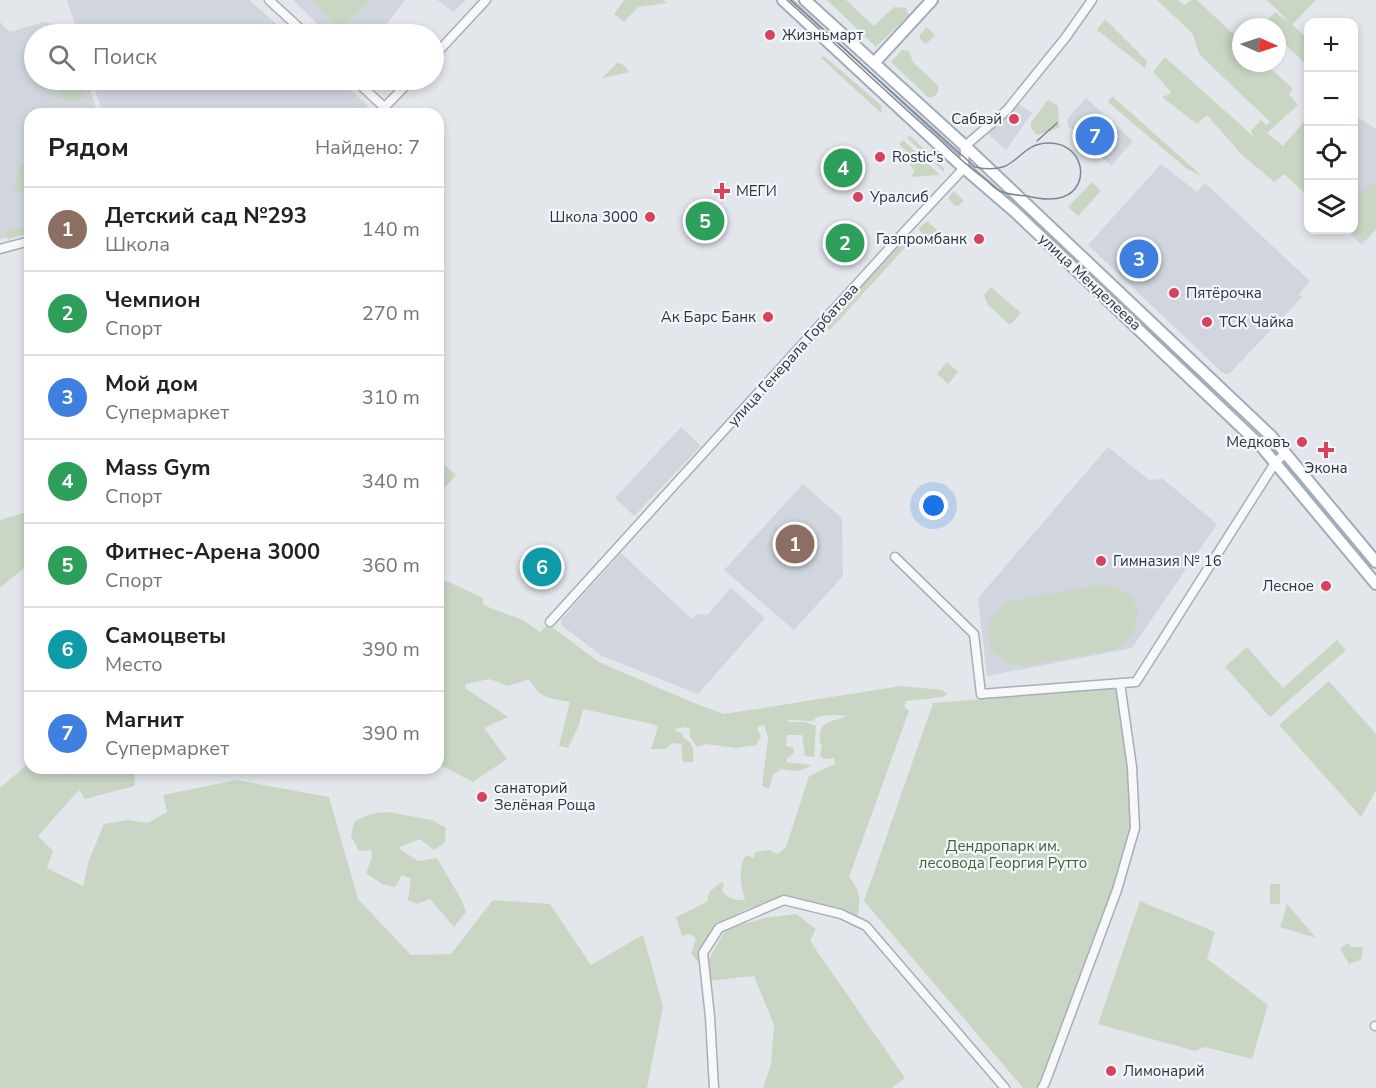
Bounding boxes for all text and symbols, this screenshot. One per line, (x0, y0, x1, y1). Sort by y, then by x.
north arrow (1232, 18, 1286, 72)
map controls (1304, 18, 1358, 234)
button: + (1304, 18, 1358, 72)
search box (24, 24, 444, 90)
place label: Жизньмарт (782, 25, 863, 45)
marker: Жизньмарт (763, 28, 777, 42)
icon: search (45, 41, 78, 74)
text: Поиск (93, 42, 157, 72)
button: − (1304, 72, 1358, 126)
place label: Сабвэй (951, 109, 1002, 129)
marker: Сабвэй (1007, 112, 1021, 126)
pin: 7 (1076, 114, 1114, 158)
button: locate (1304, 126, 1358, 180)
text: Рядом (48, 130, 129, 165)
text: Найдено: 7 (315, 134, 420, 161)
pin: 4 (824, 146, 862, 190)
place label: Rostic's (892, 147, 944, 167)
marker: Rostic's (873, 150, 887, 164)
button: layers (1304, 180, 1358, 234)
place label: МЕГИ (736, 181, 777, 201)
marker: МЕГИ (713, 182, 731, 200)
place label: Уралсиб (869, 187, 929, 207)
marker: Уралсиб (851, 190, 865, 204)
pin: 5 (686, 198, 724, 244)
text: Детский сад №293 (105, 201, 307, 231)
place label: Школа 3000 (549, 207, 638, 227)
marker: Школа 3000 (643, 210, 657, 224)
text: 1 (62, 216, 74, 243)
text: 140 m (362, 216, 420, 243)
pin: 2 (826, 220, 864, 266)
place label: Газпромбанк (876, 229, 967, 249)
street label: улица Менделеева (1034, 229, 1146, 335)
text: Школа (105, 231, 170, 258)
marker: Газпромбанк (972, 232, 986, 246)
pin: 3 (1120, 236, 1158, 282)
street label: улица Генерала Горбатова (723, 279, 863, 431)
place label: Пятёрочка (1186, 283, 1262, 303)
text: Чемпион (105, 285, 201, 315)
marker: Пятёрочка (1167, 286, 1181, 300)
text: 2 (62, 300, 74, 327)
text: 270 m (362, 300, 420, 327)
place label: Ак Барс Банк (661, 307, 756, 327)
marker: Ак Барс Банк (761, 310, 775, 324)
place label: ТСК Чайка (1219, 312, 1294, 332)
text: Спорт (105, 315, 162, 342)
marker: ТСК Чайка (1200, 315, 1214, 329)
text: Мой дом (105, 369, 198, 399)
text: 3 (62, 384, 74, 411)
text: 310 m (362, 384, 420, 411)
text: Супермаркет (105, 399, 229, 426)
place label: Медковъ (1226, 432, 1290, 452)
marker: Медковъ (1295, 435, 1309, 449)
marker: Экона (1319, 443, 1333, 457)
text: Mass Gym (105, 453, 211, 483)
place label: Экона (1304, 458, 1348, 478)
text: 4 (62, 468, 74, 495)
text: 340 m (362, 468, 420, 495)
text: Спорт (105, 483, 162, 510)
your location (919, 491, 948, 520)
pin: 1 (776, 522, 814, 566)
text: Фитнес-Арена 3000 (105, 537, 320, 567)
pin: 6 (522, 544, 562, 590)
place label: Гимназия № 16 (1113, 551, 1222, 571)
text: 5 (62, 552, 74, 579)
text: 360 m (362, 552, 420, 579)
marker: Гимназия № 16 (1094, 554, 1108, 568)
text: Спорт (105, 567, 162, 594)
place label: Лесное (1262, 576, 1314, 596)
marker: Лесное (1319, 579, 1333, 593)
text: Самоцветы (105, 621, 226, 651)
text: 6 (62, 636, 74, 663)
text: 390 m (362, 636, 420, 663)
text: Место (105, 651, 163, 678)
text: Магнит (105, 705, 184, 735)
text: 7 (62, 720, 74, 747)
text: 390 m (362, 720, 420, 747)
text: Супермаркет (105, 735, 229, 762)
place label: санаторий Зелёная Роща (494, 778, 596, 815)
marker: санаторий Зелёная Роща (475, 790, 489, 804)
park label: Дендропарк им. лесовода Георгия Рутто (919, 836, 1087, 873)
place label: Лимонарий (1123, 1061, 1205, 1081)
marker: Лимонарий (1104, 1064, 1118, 1078)

